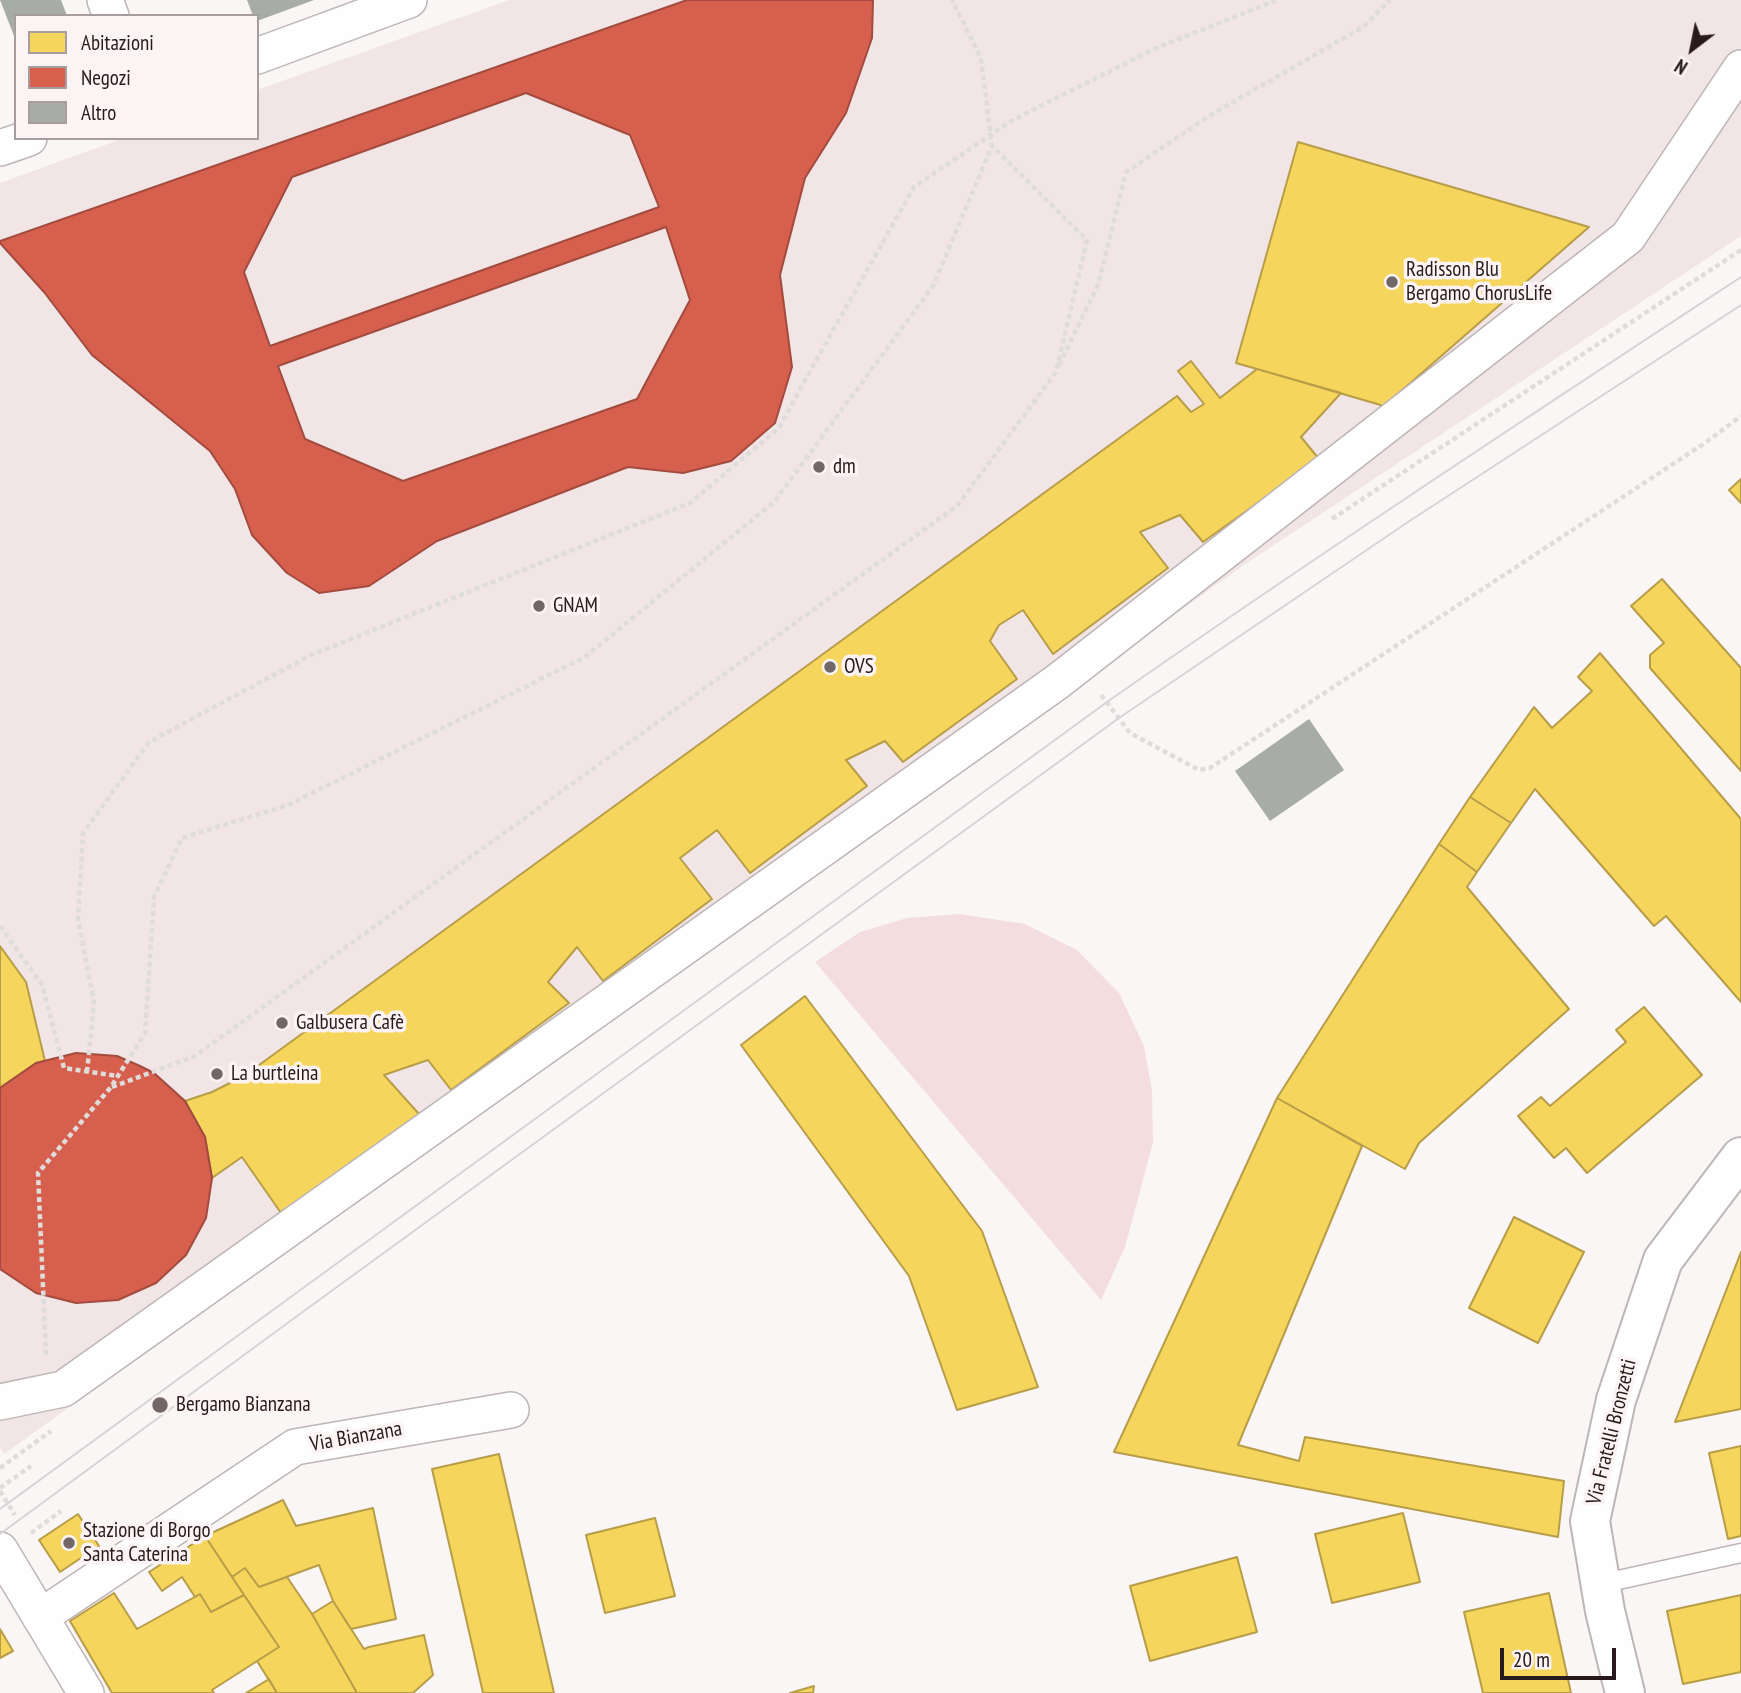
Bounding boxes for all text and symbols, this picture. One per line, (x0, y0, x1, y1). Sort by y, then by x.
legend (14, 14, 259, 140)
north arrow (1657, 14, 1727, 84)
text: Abitazioni (81, 29, 154, 56)
text: N (1670, 54, 1692, 80)
text: Negozi (81, 64, 131, 91)
text: Altro (81, 99, 116, 126)
place label: Radisson Blu Bergamo ChorusLife (1406, 257, 1552, 307)
marker: Radisson Blu Bergamo ChorusLife (1384, 274, 1400, 290)
place label: dm (833, 454, 856, 480)
marker: dm (811, 459, 827, 475)
place label: GNAM (553, 593, 598, 619)
marker: GNAM (531, 598, 547, 614)
place label: OVS (844, 654, 874, 680)
marker: OVS (822, 659, 838, 675)
place label: Galbusera Cafè (296, 1010, 404, 1036)
marker: Galbusera Cafè (274, 1015, 290, 1031)
place label: La burtleina (231, 1061, 318, 1087)
marker: La burtleina (209, 1066, 225, 1082)
street label: Via Fratelli Bronzetti (1582, 1357, 1642, 1507)
place label: Bergamo Bianzana (176, 1392, 311, 1418)
marker: Bergamo Bianzana (150, 1395, 170, 1415)
street label: Via Bianzana (308, 1417, 404, 1457)
place label: Stazione di Borgo Santa Caterina (83, 1518, 211, 1568)
marker: Stazione di Borgo Santa Caterina (61, 1535, 77, 1551)
scale bar (1503, 1634, 1618, 1678)
text: 20 m (1513, 1646, 1550, 1673)

